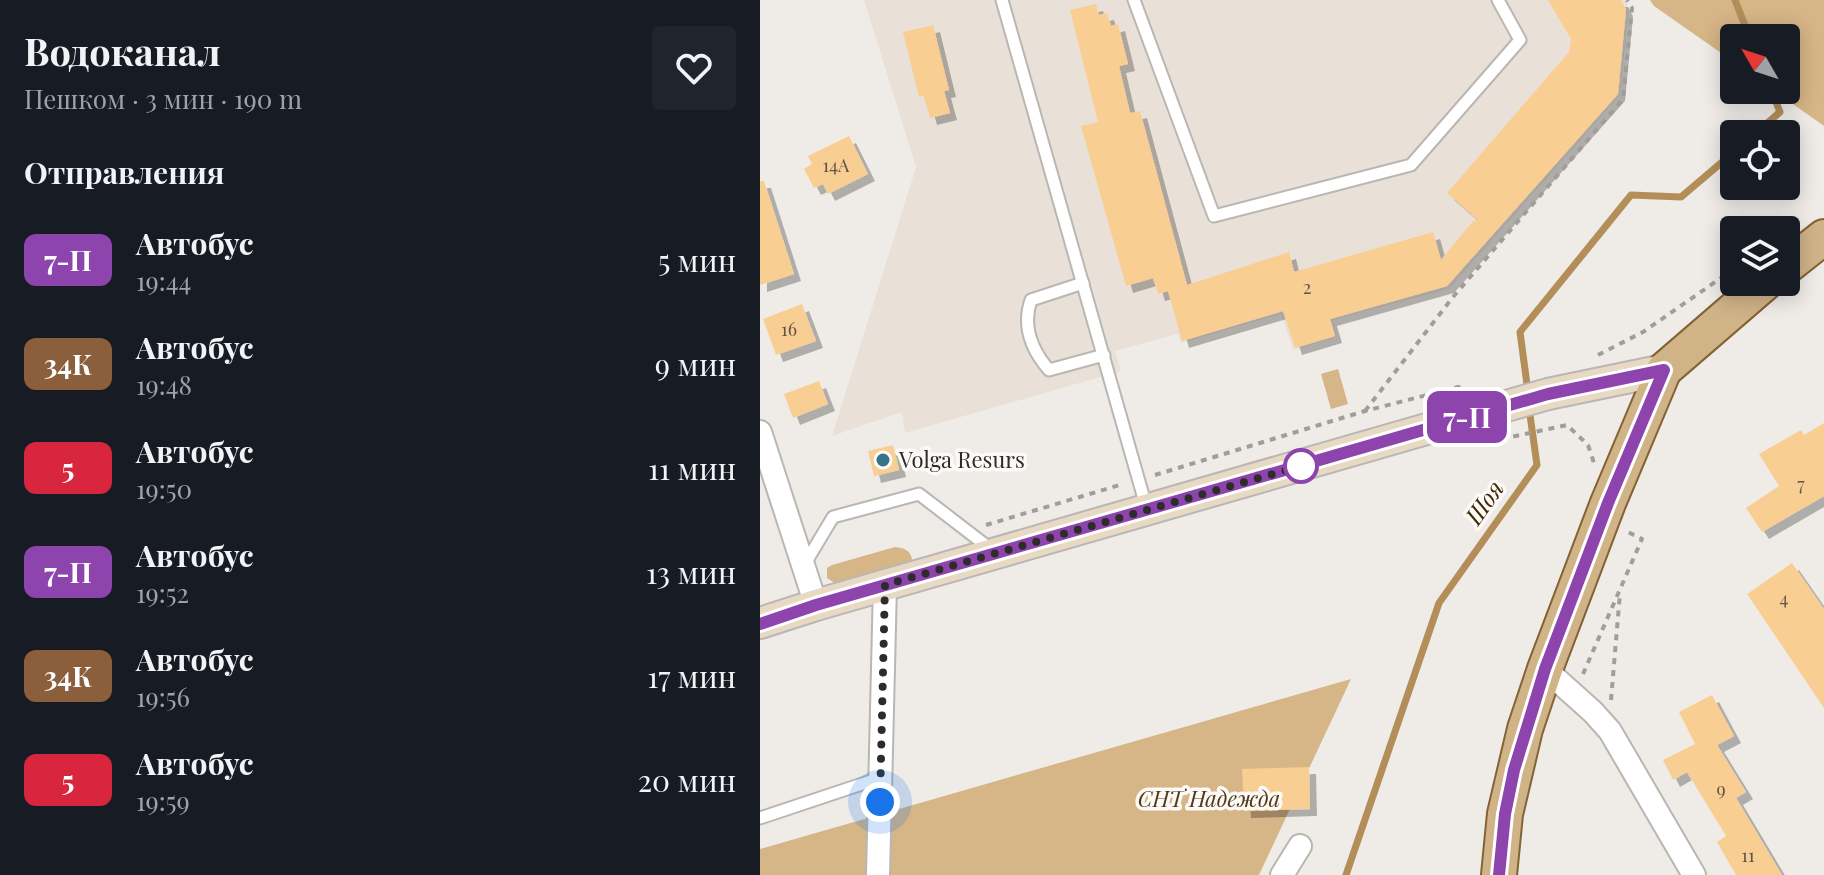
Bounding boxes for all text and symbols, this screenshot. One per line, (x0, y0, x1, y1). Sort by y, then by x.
north arrow (1720, 24, 1800, 104)
map controls (1720, 24, 1800, 296)
text: Водоканал (24, 25, 221, 76)
button: heart (652, 26, 736, 110)
text: Пешком · 3 мин · 190 m (24, 81, 302, 116)
button: locate (1720, 120, 1800, 200)
text: Отправления (24, 152, 224, 192)
house number: 14А (823, 153, 850, 177)
button: layers (1720, 216, 1800, 296)
text: Автобус (136, 223, 254, 263)
text: 5 мин (658, 240, 736, 280)
text: 7-П (44, 241, 92, 278)
text: 19:44 (136, 263, 191, 298)
house number: 2 (1303, 275, 1311, 299)
house number: 16 (781, 317, 797, 341)
text: Автобус (136, 327, 254, 367)
text: 9 мин (655, 344, 736, 384)
text: 34К (44, 345, 92, 382)
text: 19:48 (136, 367, 192, 402)
line badge: 7-П (1421, 391, 1513, 443)
text: 7-П (1443, 398, 1491, 435)
text: Автобус (136, 431, 254, 471)
place label: Volga Resurs (898, 444, 1025, 474)
text: 11 мин (648, 448, 736, 488)
text: 5 (62, 449, 74, 486)
unlabelled marker (1284, 449, 1318, 483)
marker: Volga Resurs (874, 451, 892, 469)
text: 19:50 (136, 471, 192, 506)
house number: 7 (1797, 472, 1805, 496)
water label: Шоя (1456, 473, 1510, 531)
text: Автобус (136, 535, 254, 575)
text: 13 мин (646, 552, 736, 592)
text: 7-П (44, 553, 92, 590)
text: 19:52 (136, 575, 189, 610)
house number: 4 (1780, 586, 1789, 610)
text: Автобус (136, 639, 254, 679)
text: 17 мин (647, 656, 736, 696)
text: 34К (44, 657, 92, 694)
text: 19:56 (136, 679, 190, 714)
text: Автобус (136, 743, 254, 783)
text: 20 мин (638, 760, 736, 800)
text: 5 (62, 761, 74, 798)
house number: 9 (1716, 777, 1726, 801)
your location (860, 782, 900, 822)
text: 19:59 (136, 783, 190, 818)
park label: СНТ Надежда (1138, 783, 1280, 813)
house number: 11 (1741, 843, 1755, 867)

